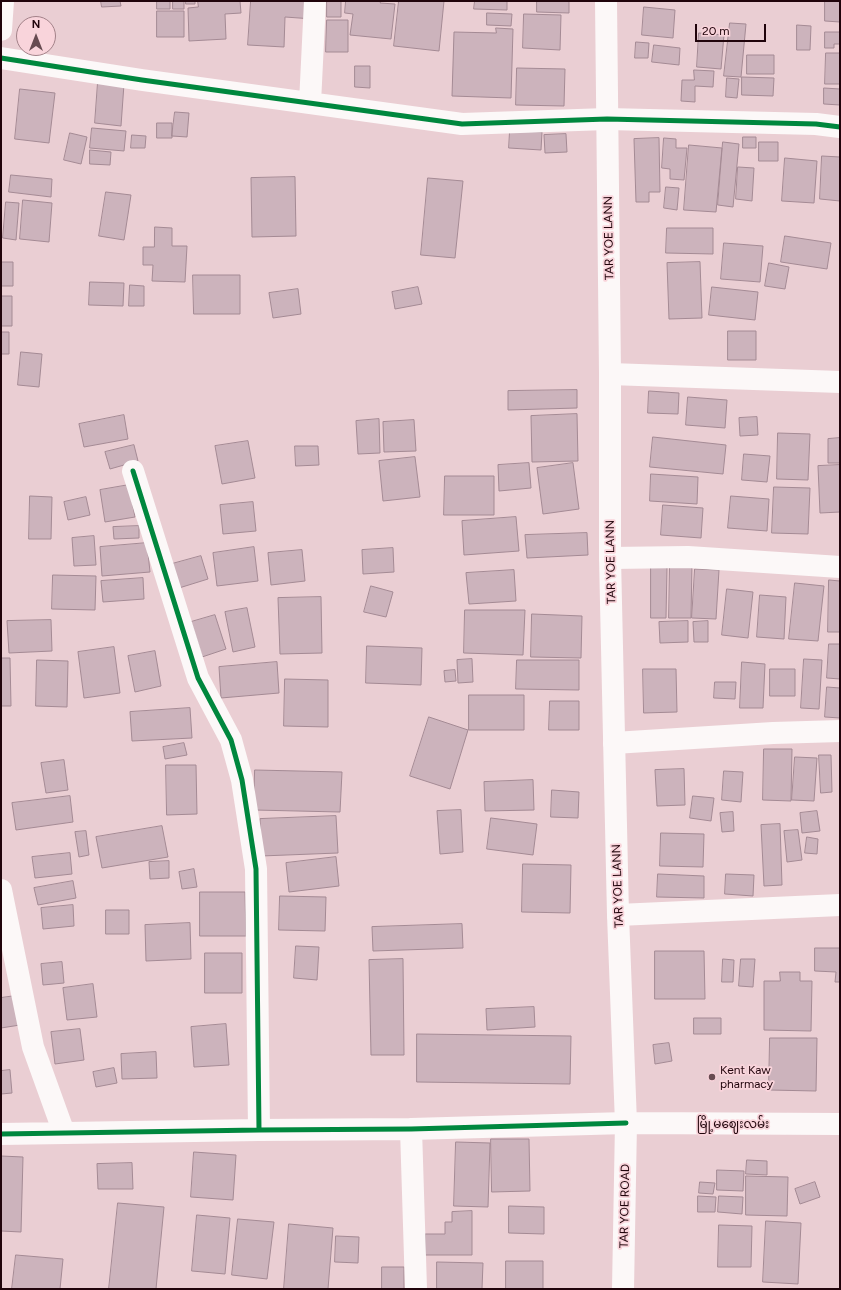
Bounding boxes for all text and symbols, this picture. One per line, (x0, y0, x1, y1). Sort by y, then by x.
north arrow (16, 16, 56, 56)
scale bar (697, 16, 768, 42)
text: N (32, 18, 40, 31)
text: 20 m (702, 24, 730, 38)
street label: TAR YOE LANN (601, 196, 617, 280)
street label: TAR YOE LANN (603, 520, 619, 604)
street label: TAR YOE LANN (609, 844, 627, 928)
place label: Kent Kaw pharmacy (720, 1063, 773, 1091)
marker: Kent Kaw pharmacy (707, 1072, 717, 1082)
street label: မြို့မဈေးလမ်း (697, 1117, 769, 1131)
street label: TAR YOE ROAD (617, 1164, 633, 1248)

